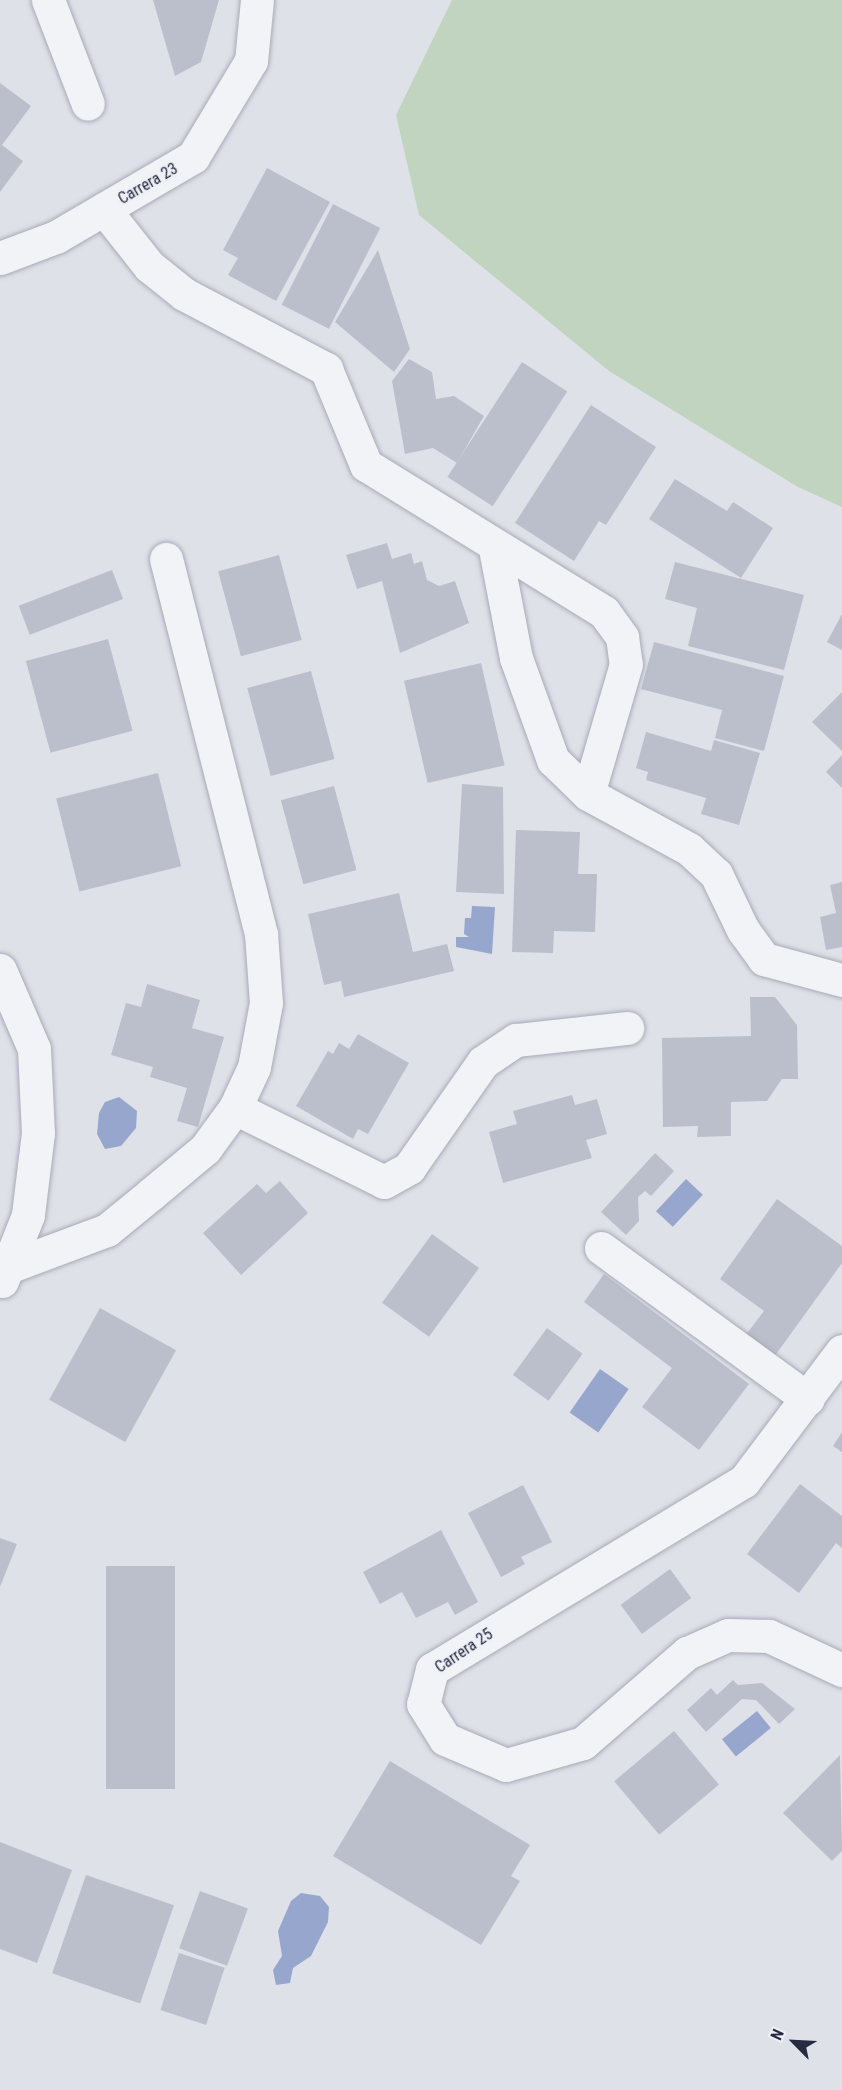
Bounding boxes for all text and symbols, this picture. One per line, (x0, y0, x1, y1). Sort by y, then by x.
street label: Carrera 23 (115, 159, 181, 209)
street label: Carrera 25 (431, 1625, 497, 1677)
north arrow (764, 2012, 824, 2072)
text: N (766, 2026, 788, 2043)

